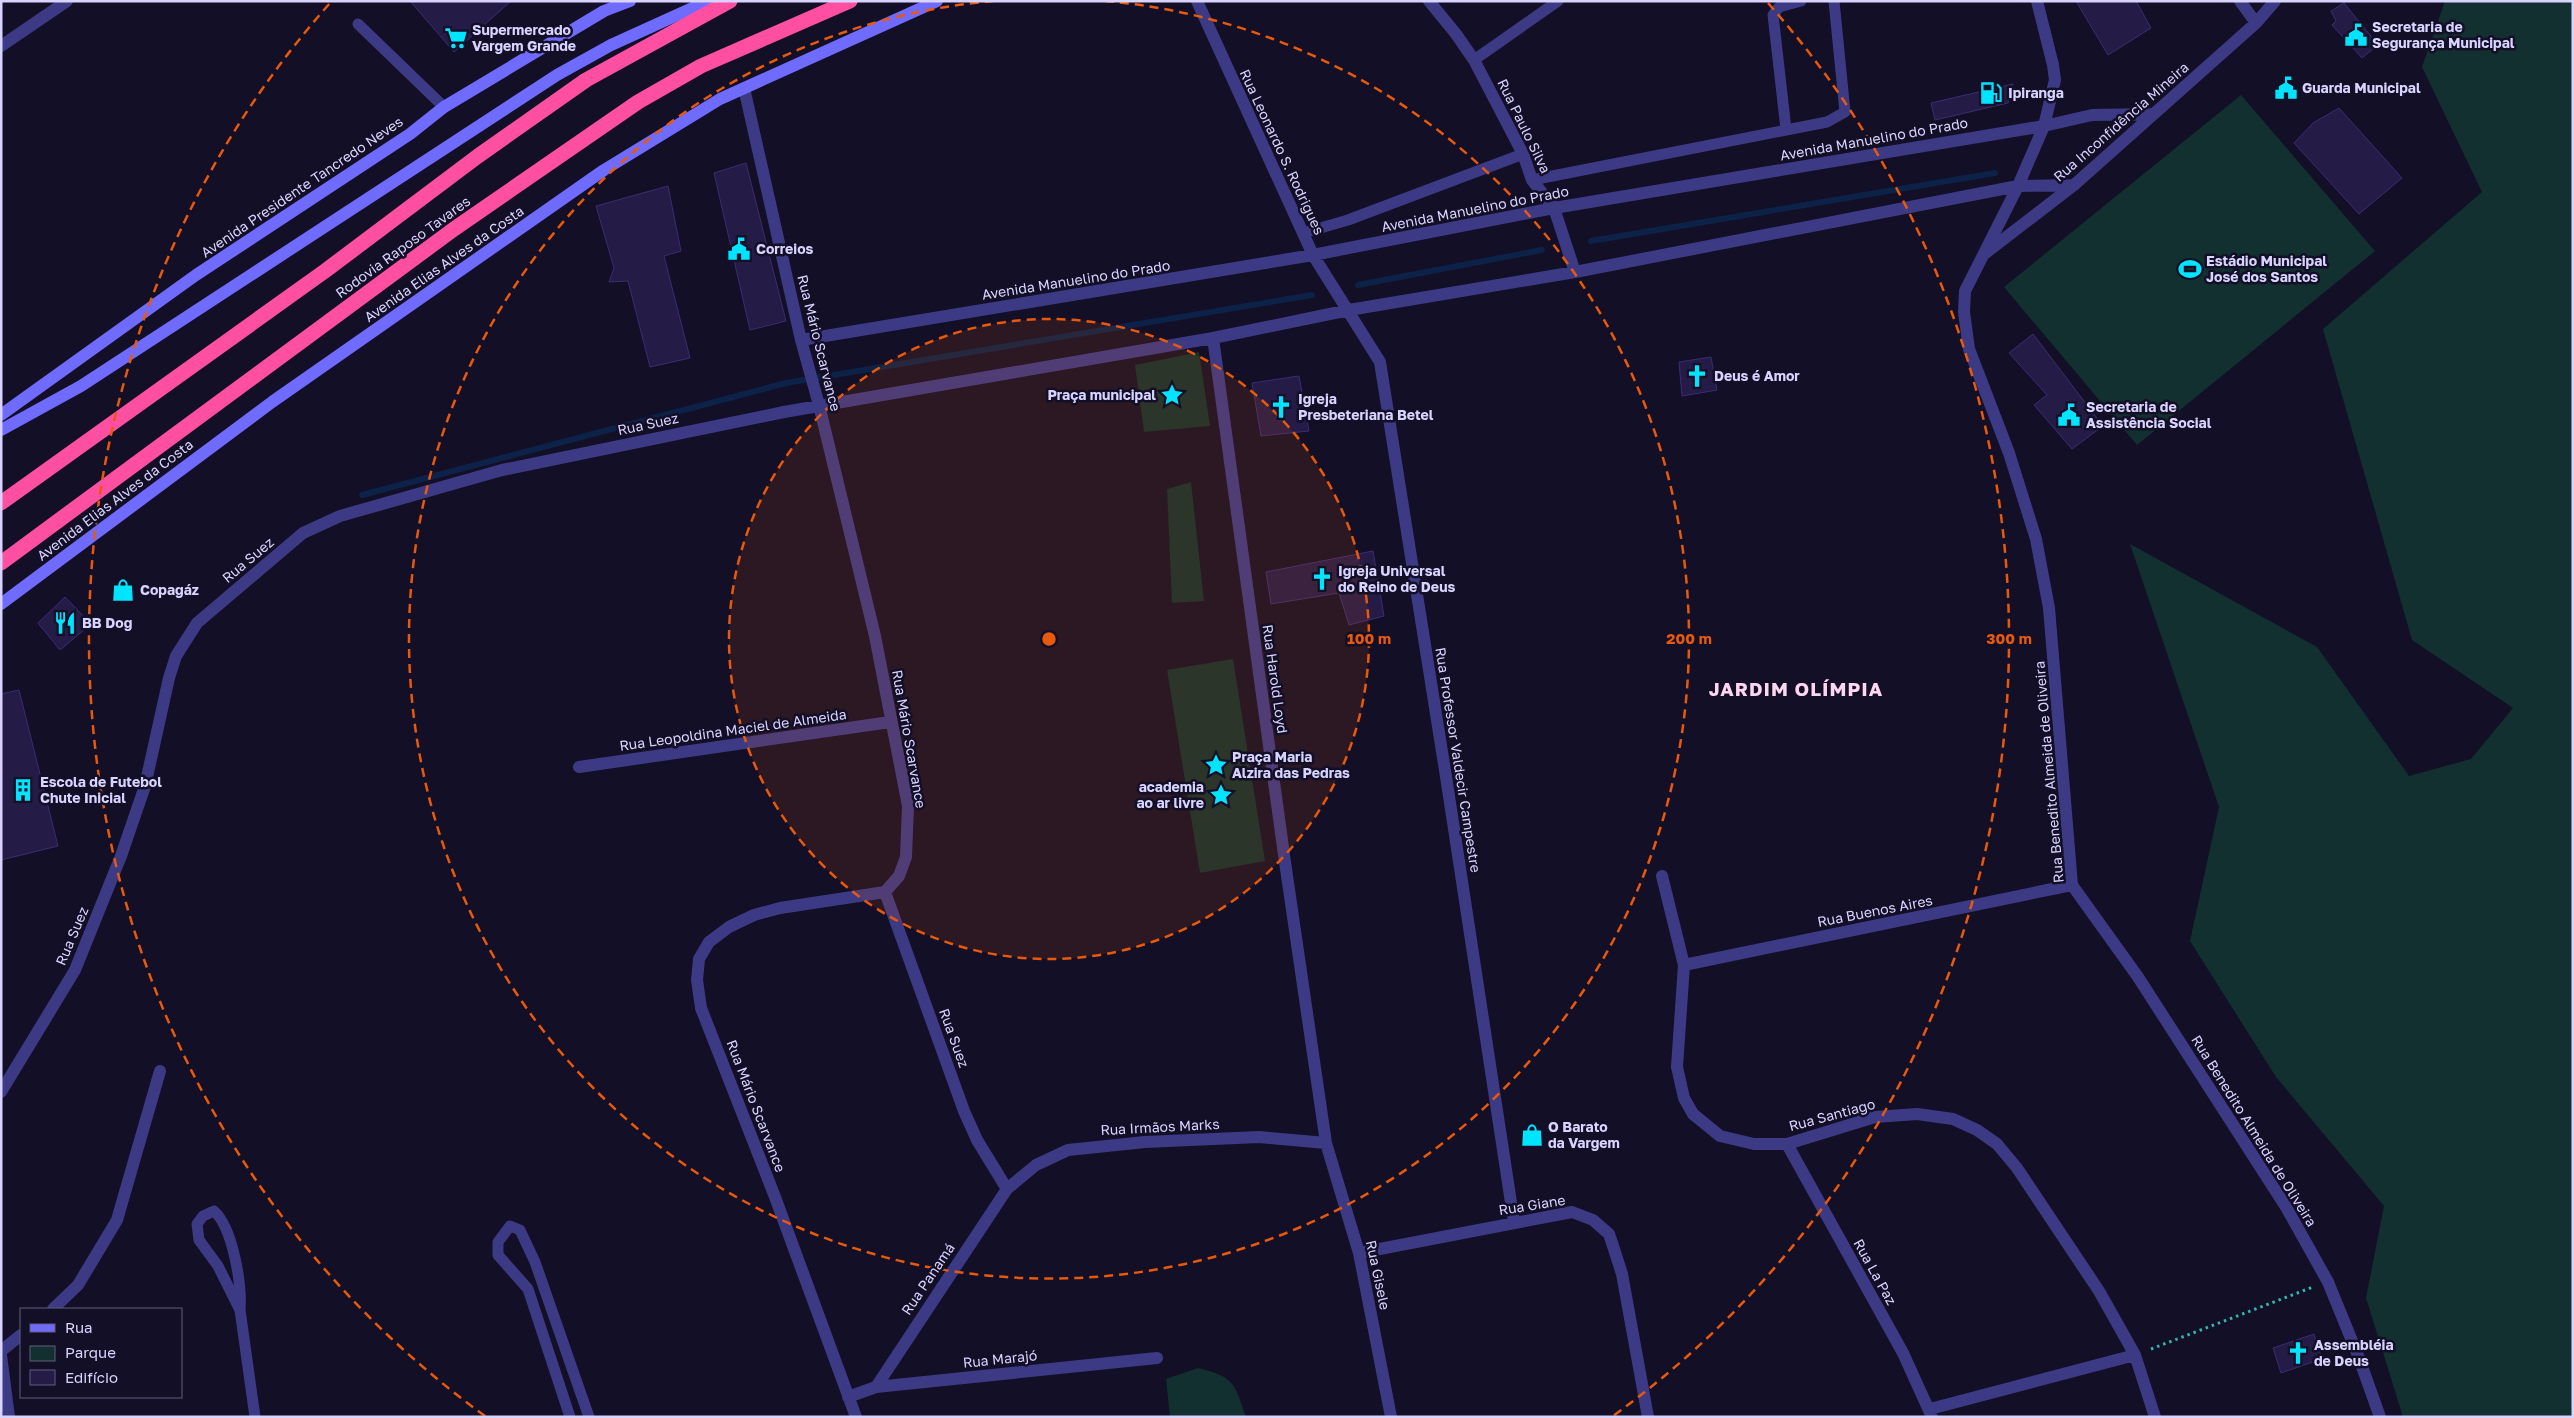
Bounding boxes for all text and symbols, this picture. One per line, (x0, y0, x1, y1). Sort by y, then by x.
place label: Secretaria de Segurança Municipal (2372, 18, 2515, 51)
place label: Supermercado Vargem Grande (472, 21, 576, 54)
public building icon: Secretaria de Segurança Municipal (2343, 22, 2369, 48)
supermarket icon: Supermercado Vargem Grande (443, 25, 469, 51)
street label: Rua Inconfidência Mineira (2050, 58, 2192, 185)
street label: Rua Leonardo S. Rodrigues (1237, 66, 1328, 237)
public building icon: Guarda Municipal (2273, 75, 2299, 101)
street label: Rua Paulo Silva (1494, 76, 1555, 176)
place label: Guarda Municipal (2302, 79, 2421, 96)
fuel station icon: Ipiranga (1978, 80, 2004, 106)
place label: Ipiranga (2008, 84, 2064, 101)
street label: Avenida Presidente Tancredo Neves (198, 112, 406, 261)
street label: Avenida Manuelino do Prado (1779, 114, 1969, 163)
street label: Avenida Manuelino do Prado (1380, 182, 1570, 235)
street label: Rodovia Raposo Tavares (332, 192, 473, 301)
street label: Avenida Elias Alves da Costa (361, 202, 527, 325)
public building icon: Correios (726, 236, 752, 262)
place label: Correios (756, 240, 814, 257)
place label: Estádio Municipal José dos Santos (2206, 252, 2327, 285)
street label: Avenida Manuelino do Prado (981, 256, 1171, 303)
sports icon: Estádio Municipal José dos Santos (2177, 256, 2203, 282)
street label: Rua Mário Scarvance (794, 273, 845, 413)
church icon: Deus é Amor (1684, 363, 1710, 389)
place label: Deus é Amor (1714, 367, 1800, 384)
place icon: Praça municipal (1159, 382, 1185, 408)
place label: Praça municipal (1047, 386, 1156, 403)
place label: Igreja Presbeteriana Betel (1298, 390, 1434, 423)
church icon: Igreja Presbeteriana Betel (1268, 394, 1294, 420)
place label: Secretaria de Assistência Social (2086, 398, 2212, 431)
public building icon: Secretaria de Assistência Social (2056, 402, 2082, 428)
street label: Rua Suez (616, 409, 680, 438)
street label: Avenida Elias Alves da Costa (33, 435, 196, 564)
street label: Rua Suez (219, 533, 277, 586)
place label: Igreja Universal do Reino de Deus (1338, 562, 1455, 595)
church icon: Igreja Universal do Reino de Deus (1309, 566, 1335, 592)
shop icon: Copagáz (110, 577, 136, 603)
place label: Copagáz (140, 581, 199, 598)
restaurant icon: BB Dog (52, 610, 78, 636)
place label: BB Dog (82, 614, 132, 631)
street label: Rua Harold Loyd (1259, 623, 1292, 735)
text: 100 m (1347, 629, 1391, 647)
text: 200 m (1666, 629, 1712, 647)
text: 300 m (1986, 629, 2032, 647)
centre of rings (1040, 630, 1058, 648)
street label: Rua Professor Valdecir Campestre (1432, 646, 1485, 874)
street label: Rua Benedito Almeida de Oliveira (2030, 660, 2067, 884)
street label: Rua Mário Scarvance (889, 668, 930, 809)
district label: JARDIM OLÍMPIA (1709, 677, 1883, 700)
street label: Rua Leopoldina Maciel de Almeida (618, 705, 848, 754)
place label: Praça Maria Alzira das Pedras (1232, 748, 1350, 781)
place icon: Praça Maria Alzira das Pedras (1203, 752, 1229, 778)
place label: Escola de Futebol Chute Inicial (40, 773, 162, 806)
building icon: Escola de Futebol Chute Inicial (10, 777, 36, 803)
place label: academia ao ar livre (1136, 778, 1204, 811)
place icon: academia ao ar livre (1208, 782, 1234, 808)
street label: Rua Buenos Aires (1816, 891, 1934, 930)
street label: Rua Suez (52, 904, 91, 968)
street label: Rua Suez (936, 1006, 973, 1070)
street label: Rua Benedito Almeida de Oliveira (2188, 1032, 2321, 1230)
street label: Rua Mário Scarvance (723, 1037, 790, 1174)
street label: Rua Santiago (1787, 1095, 1877, 1134)
street label: Rua Irmãos Marks (1100, 1115, 1220, 1138)
place label: O Barato da Vargem (1548, 1118, 1620, 1151)
shop icon: O Barato da Vargem (1519, 1122, 1545, 1148)
street label: Rua Giane (1497, 1191, 1567, 1218)
street label: Rua La Paz (1850, 1236, 1901, 1308)
street label: Rua Gisele (1363, 1239, 1394, 1311)
street label: Rua Panamá (897, 1240, 958, 1318)
legend (20, 1308, 182, 1398)
text: Rua (65, 1318, 92, 1336)
place label: Assembléia de Deus (2314, 1336, 2394, 1369)
church icon: Assembléia de Deus (2285, 1340, 2311, 1366)
text: Parque (65, 1343, 116, 1361)
street label: Rua Marajó (962, 1346, 1038, 1371)
text: Edifício (65, 1368, 118, 1386)

